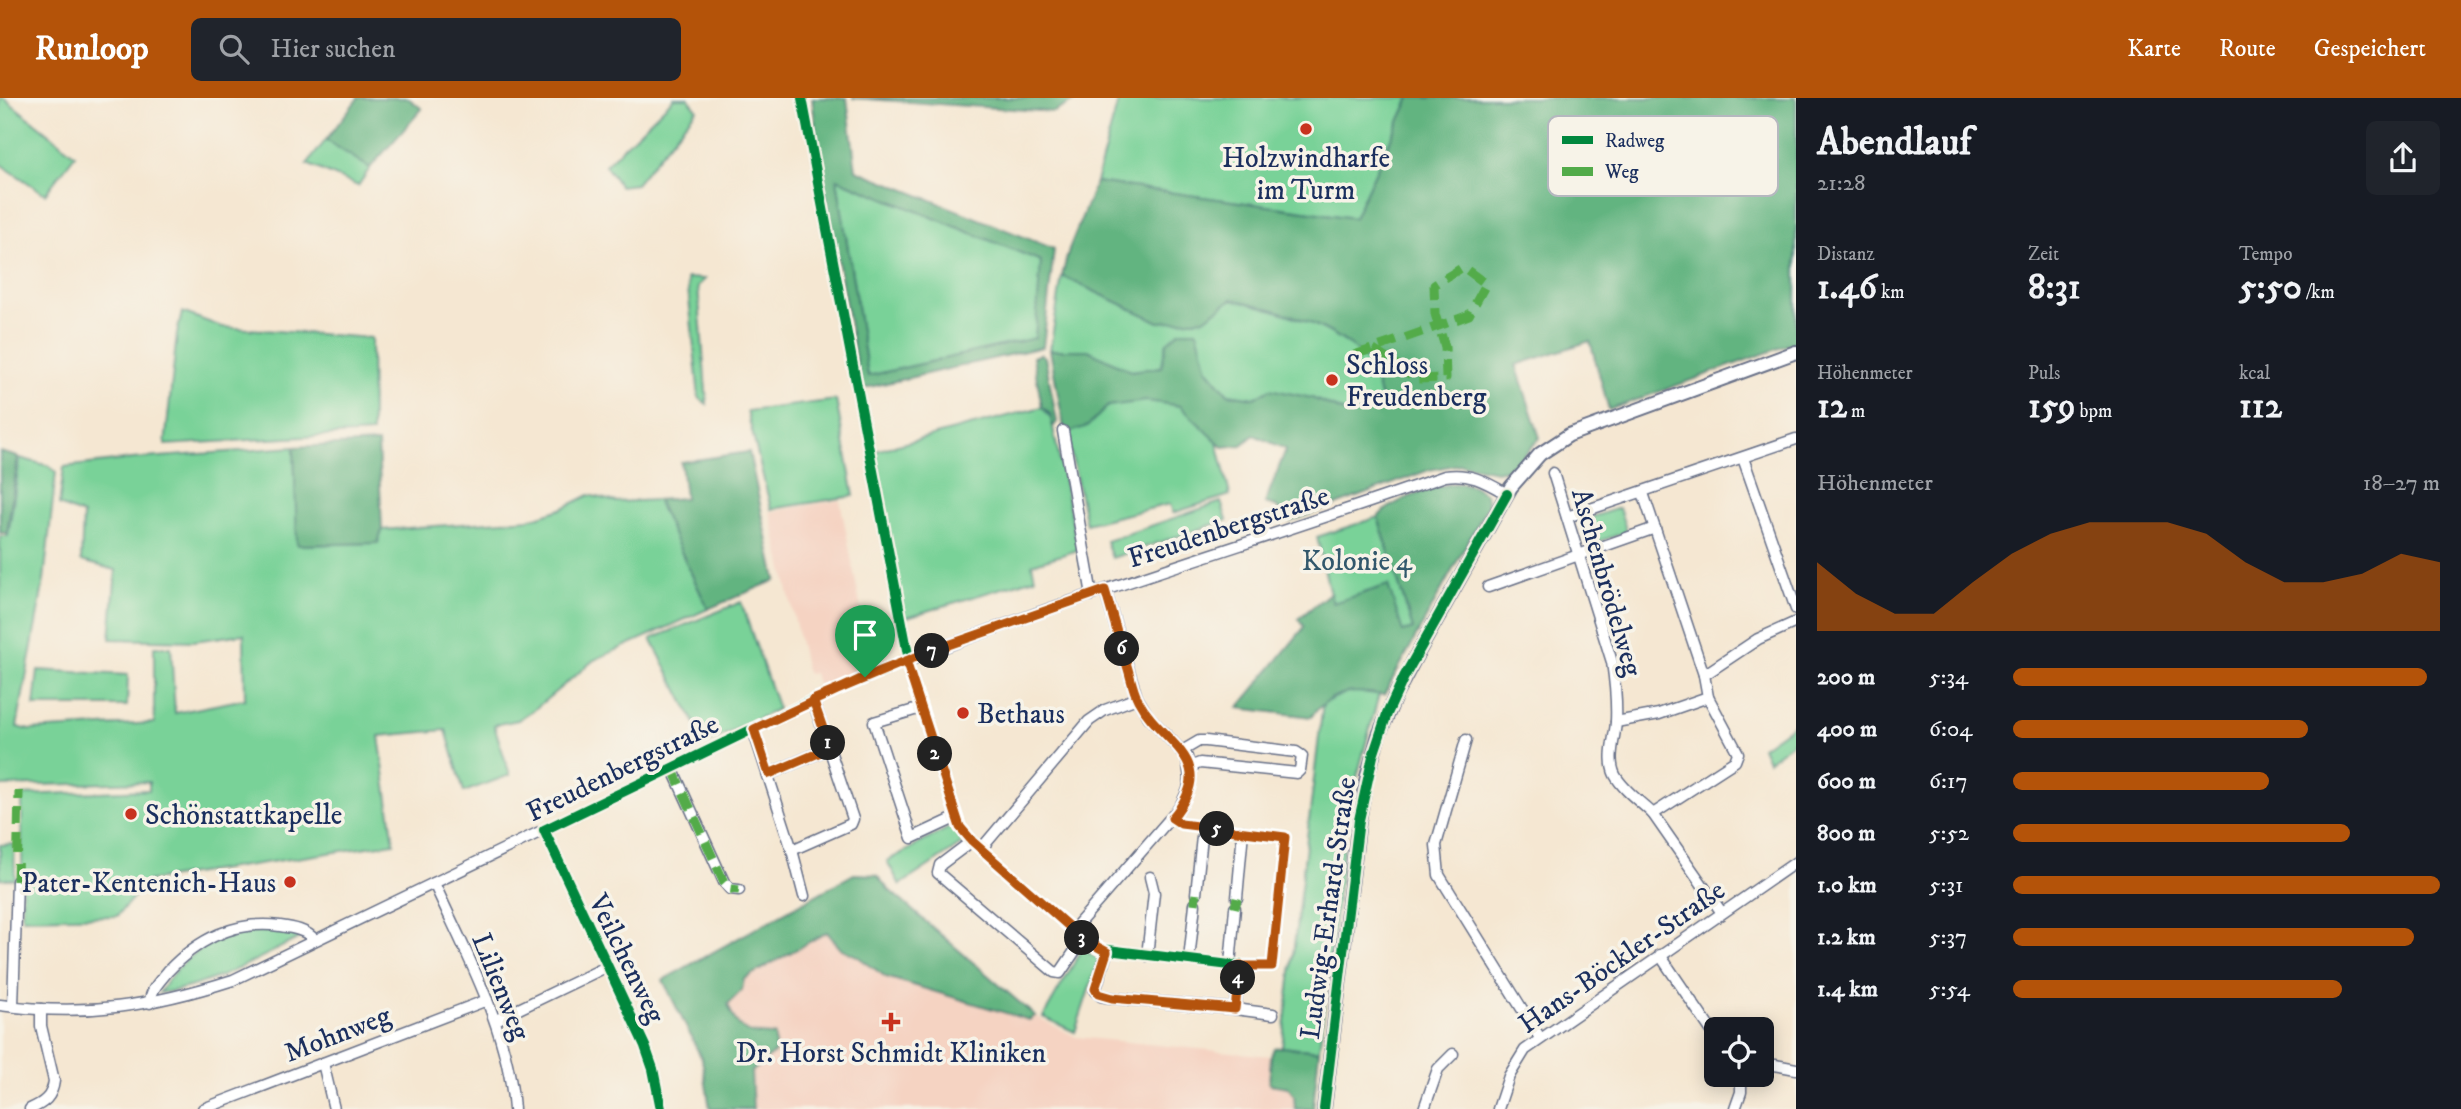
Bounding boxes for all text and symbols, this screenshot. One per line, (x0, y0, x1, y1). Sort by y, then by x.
search box (191, 18, 681, 81)
text: Runloop (35, 29, 149, 70)
icon: search (215, 30, 253, 68)
text: Hier suchen (271, 33, 395, 66)
text: Karte (2127, 34, 2181, 64)
text: Route (2219, 34, 2276, 64)
text: Gespeichert (2314, 34, 2426, 64)
legend (1548, 116, 1778, 196)
text: Abendlauf (1817, 119, 1971, 167)
marker: Holzwindharfe im Turm (1298, 121, 1314, 137)
button: share (2366, 121, 2440, 195)
text: Radweg (1605, 130, 1665, 153)
place label: Holzwindharfe im Turm (1222, 141, 1390, 208)
text: Weg (1604, 161, 1639, 184)
text: 21:28 (1817, 169, 1866, 198)
text: Distanz (1817, 243, 1875, 266)
text: Zeit (2028, 243, 2059, 266)
text: Tempo (2239, 243, 2292, 266)
text: 1.46 (1817, 266, 1877, 310)
text: 8:31 (2028, 266, 2081, 310)
text: 5:50 (2239, 266, 2302, 310)
text: km (1877, 281, 1905, 304)
text: /km (2302, 281, 2335, 304)
place label: Schloss Freudenberg (1346, 348, 1487, 415)
text: Höhenmeter (1817, 362, 1913, 385)
text: Puls (2028, 362, 2060, 385)
text: kcal (2239, 362, 2270, 385)
marker: Schloss Freudenberg (1324, 372, 1340, 388)
text: 12 (1817, 385, 1847, 429)
text: 159 (2028, 385, 2076, 429)
text: 112 (2239, 385, 2282, 429)
text: m (1847, 400, 1865, 423)
text: bpm (2076, 400, 2112, 423)
text: Höhenmeter (1817, 469, 1933, 498)
text: 18–27 m (2363, 469, 2440, 498)
street label: Freudenbergstraße (1123, 478, 1333, 576)
street label: Aschenbrödelweg (1563, 484, 1650, 681)
park label: Kolonie 4 (1302, 544, 1413, 579)
pin (835, 605, 895, 677)
icon: arrive (846, 616, 884, 654)
pin: 6 (1104, 632, 1140, 666)
pin: 7 (914, 634, 950, 668)
text: 6 (1117, 637, 1126, 660)
text: 7 (926, 639, 937, 662)
text: 200 m (1817, 663, 1875, 692)
text: 5:34 (1929, 663, 1968, 692)
place label: Bethaus (977, 697, 1065, 732)
marker: Bethaus (955, 705, 971, 721)
street label: Freudenbergstraße (521, 707, 724, 830)
text: 400 m (1817, 715, 1877, 744)
text: 6:04 (1929, 715, 1973, 744)
pin: 1 (810, 726, 846, 760)
text: 1 (824, 731, 831, 754)
pin: 2 (918, 736, 953, 772)
text: 2 (930, 742, 939, 765)
text: 600 m (1817, 767, 1876, 796)
text: 6:17 (1929, 767, 1968, 796)
street label: Ludwig-Erhard-Straße (1293, 775, 1364, 1042)
place label: Schönstattkapelle (145, 798, 342, 833)
marker: Schönstattkapelle (123, 806, 139, 822)
pin: 5 (1200, 812, 1234, 846)
text: 5 (1212, 817, 1221, 840)
text: 800 m (1817, 819, 1875, 848)
text: 5:52 (1929, 819, 1969, 848)
place label: Pater-Kentenich-Haus (21, 866, 276, 901)
text: 1.0 km (1817, 871, 1877, 900)
text: 5:31 (1929, 871, 1963, 900)
street label: Hans-Böckler-Straße (1512, 873, 1732, 1042)
marker: Pater-Kentenich-Haus (282, 874, 298, 890)
street label: Veilchenweg (580, 888, 673, 1029)
pin: 3 (1064, 920, 1100, 956)
text: 1.2 km (1817, 923, 1876, 952)
text: 5:37 (1929, 923, 1967, 952)
text: 3 (1078, 926, 1085, 949)
street label: Lilienweg (463, 928, 538, 1045)
pin: 4 (1220, 960, 1256, 996)
text: 4 (1232, 966, 1243, 989)
text: 1.4 km (1817, 975, 1878, 1004)
text: 5:54 (1929, 975, 1970, 1004)
street label: Mohnweg (279, 998, 396, 1071)
marker: Dr. Horst Schmidt Kliniken (881, 1012, 901, 1032)
map controls (1704, 1017, 1774, 1087)
button: locate (1704, 1017, 1774, 1087)
place label: Dr. Horst Schmidt Kliniken (736, 1036, 1047, 1071)

